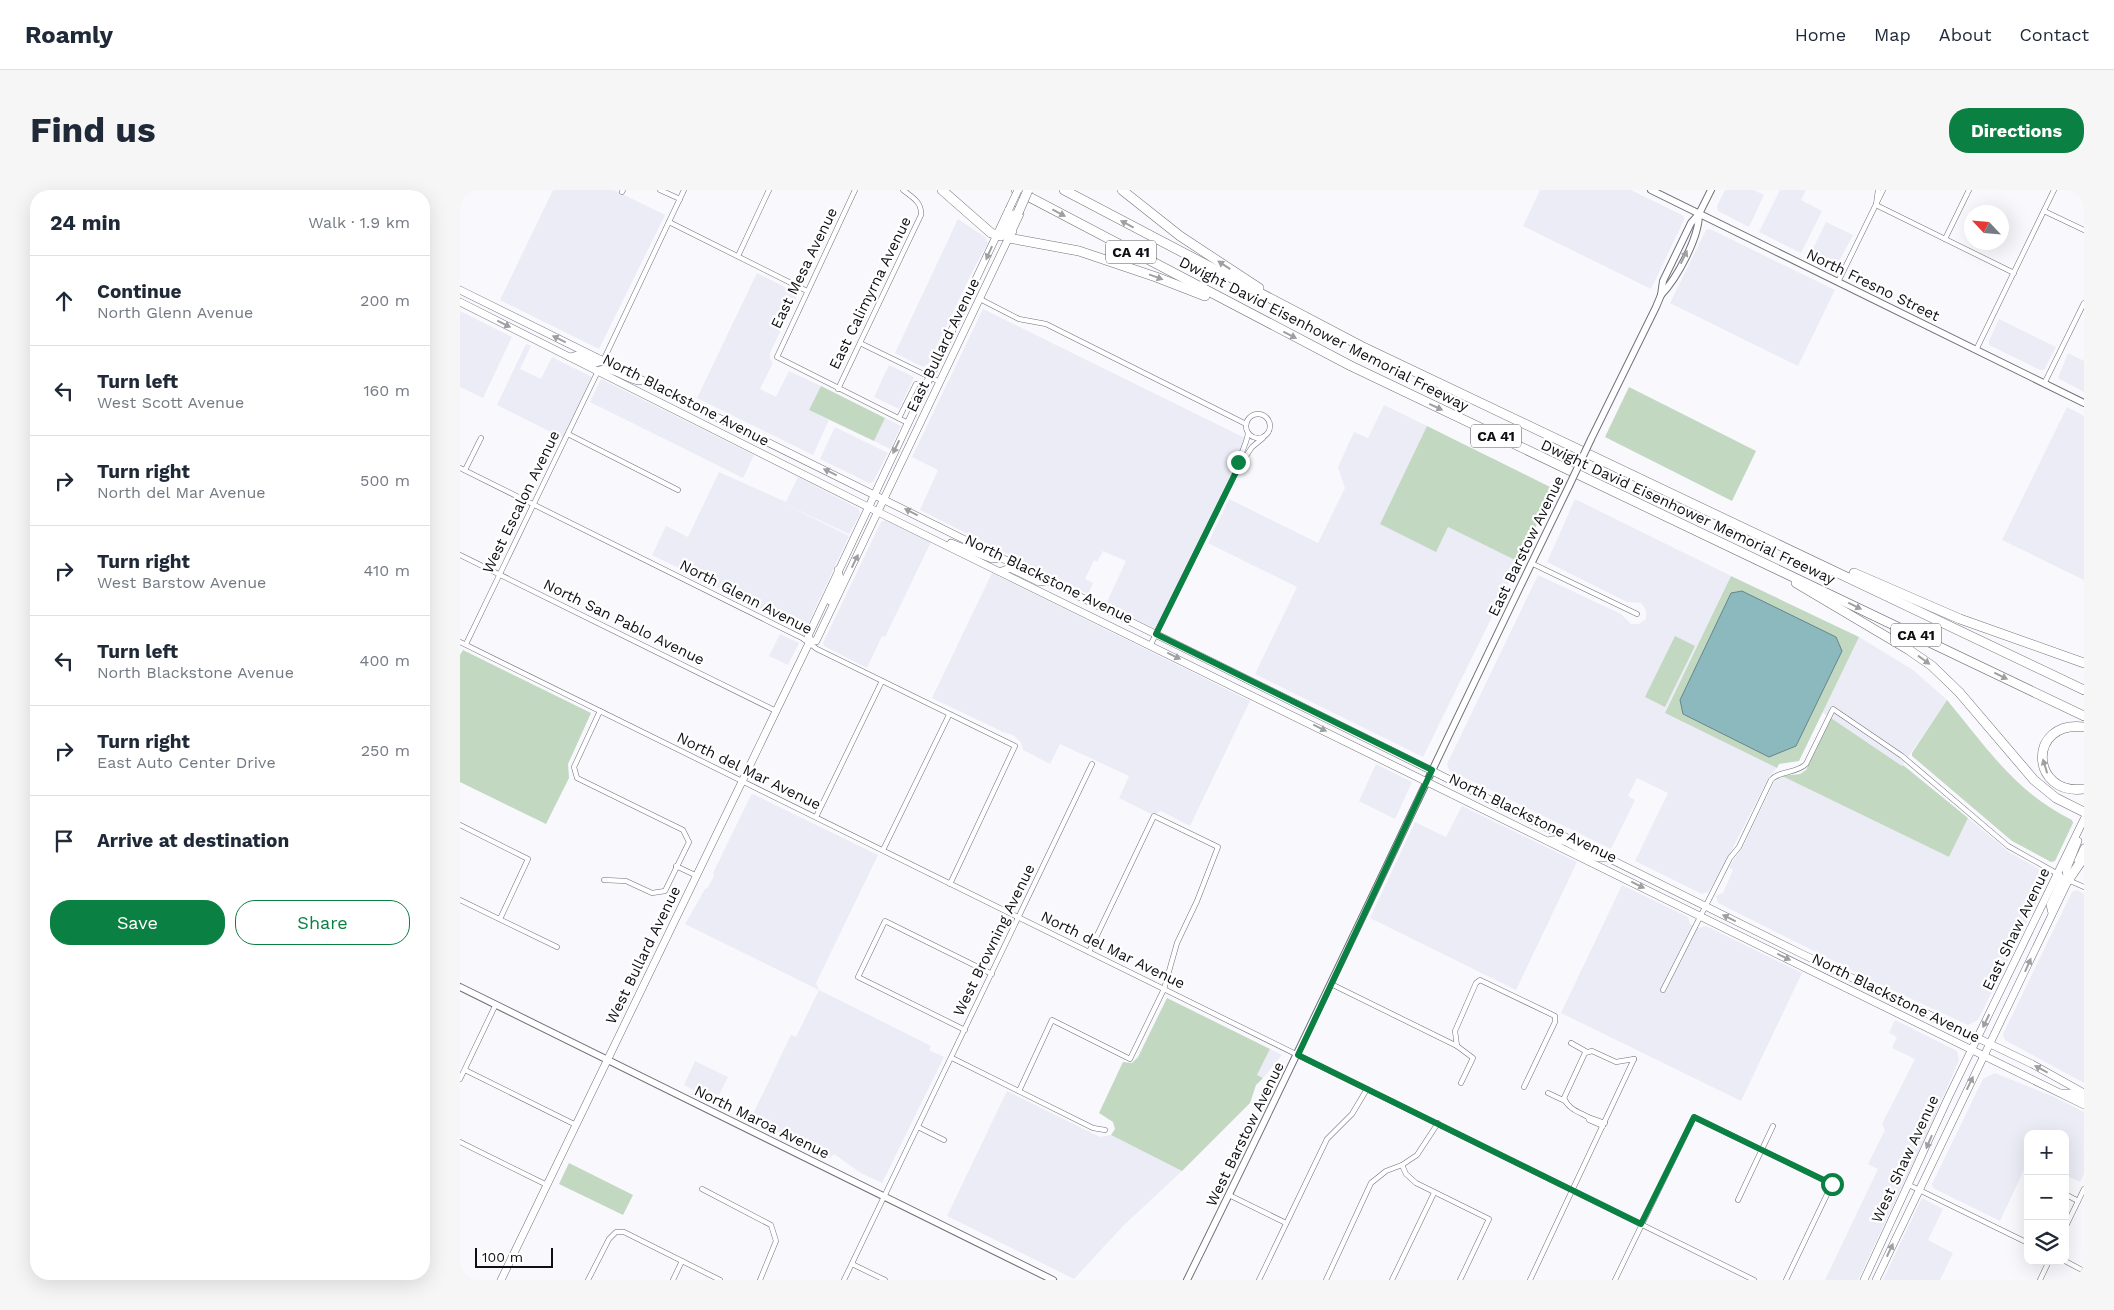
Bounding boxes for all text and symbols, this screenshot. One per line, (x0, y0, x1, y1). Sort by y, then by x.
text: Roamly (25, 21, 113, 49)
text: Home (1795, 24, 1846, 45)
text: Map (1874, 24, 1911, 45)
text: About (1939, 24, 1991, 45)
text: Contact (2019, 24, 2089, 45)
button: Directions (1949, 108, 2084, 153)
text: Find us (30, 109, 156, 151)
street label: East Mesa Avenue (767, 205, 841, 331)
north arrow (1964, 205, 2009, 250)
one-way arrow (1052, 209, 1066, 217)
text: 24 min (50, 210, 121, 235)
text: Walk · 1.9 km (308, 213, 410, 232)
street label: East Calimyrna Avenue (825, 214, 915, 372)
one-way arrow (1120, 220, 1134, 228)
road number: CA 41 (1106, 241, 1156, 264)
street label: North Fresno Street (1804, 245, 1943, 325)
one-way arrow (984, 246, 992, 260)
one-way arrow (1681, 250, 1689, 264)
street label: Dwight David Eisenhower Memorial Freeway (1176, 253, 1472, 415)
one-way arrow (1218, 261, 1231, 270)
one-way arrow (1149, 273, 1164, 281)
street label: East Bullard Avenue (903, 275, 983, 415)
text: Continue (97, 280, 181, 303)
icon: ahead (50, 287, 78, 315)
text: 200 m (360, 291, 410, 310)
text: North Glenn Avenue (97, 303, 253, 322)
one-way arrow (497, 320, 511, 328)
one-way arrow (1283, 331, 1298, 339)
one-way arrow (552, 335, 566, 343)
street label: North Blackstone Avenue (600, 350, 772, 450)
text: Turn left (97, 370, 178, 393)
icon: left (50, 377, 78, 405)
text: 160 m (363, 381, 410, 400)
text: West Scott Avenue (97, 393, 244, 412)
one-way arrow (1429, 403, 1443, 411)
road number: CA 41 (1471, 425, 1521, 448)
street label: West Escalon Avenue (479, 428, 563, 576)
street label: Dwight David Eisenhower Memorial Freeway (1538, 436, 1838, 588)
one-way arrow (892, 440, 900, 455)
route end (1227, 451, 1250, 474)
text: Turn right (97, 460, 190, 483)
icon: right (50, 467, 78, 495)
one-way arrow (823, 468, 838, 476)
text: 500 m (360, 471, 410, 490)
street label: East Barstow Avenue (1484, 473, 1568, 619)
text: North del Mar Avenue (97, 483, 266, 502)
one-way arrow (904, 508, 918, 516)
street label: North Blackstone Avenue (962, 530, 1136, 628)
text: Turn right (97, 550, 190, 573)
one-way arrow (851, 554, 859, 568)
street label: North Glenn Avenue (677, 556, 815, 638)
icon: right (50, 557, 78, 585)
text: 410 m (364, 561, 410, 580)
text: West Barstow Avenue (97, 573, 266, 592)
street label: North San Pablo Avenue (541, 575, 707, 669)
one-way arrow (1847, 602, 1862, 610)
road number: CA 41 (1891, 624, 1941, 646)
text: Turn left (97, 640, 178, 663)
icon: left (50, 647, 78, 675)
text: 400 m (360, 651, 410, 670)
one-way arrow (1167, 652, 1181, 660)
one-way arrow (1917, 655, 1930, 666)
text: North Blackstone Avenue (97, 663, 294, 682)
one-way arrow (1994, 672, 2008, 680)
one-way arrow (1313, 724, 1327, 732)
street label: North del Mar Avenue (674, 728, 824, 814)
text: Turn right (97, 730, 190, 753)
icon: right (50, 737, 78, 765)
text: 250 m (361, 741, 410, 760)
text: East Auto Center Drive (97, 753, 276, 772)
one-way arrow (2040, 758, 2048, 773)
street label: North Blackstone Avenue (1446, 769, 1620, 867)
icon: arrive (50, 827, 78, 855)
text: Arrive at destination (97, 829, 289, 852)
street label: West Browning Avenue (949, 861, 1039, 1019)
street label: East Shaw Avenue (1978, 865, 2054, 993)
one-way arrow (1631, 881, 1645, 889)
street label: West Bullard Avenue (602, 883, 684, 1027)
button: Save (50, 900, 225, 945)
button: Share (235, 900, 410, 945)
street label: North del Mar Avenue (1038, 907, 1188, 993)
one-way arrow (1722, 913, 1736, 921)
street label: North Blackstone Avenue (1809, 949, 1983, 1047)
one-way arrow (1776, 953, 1791, 961)
one-way arrow (2024, 958, 2032, 972)
one-way arrow (1982, 1013, 1990, 1028)
street label: West Barstow Avenue (1202, 1059, 1288, 1209)
one-way arrow (2035, 1065, 2048, 1074)
one-way arrow (1967, 1076, 1975, 1090)
street label: North Maroa Avenue (692, 1081, 832, 1163)
street label: West Shaw Avenue (1867, 1092, 1943, 1226)
map controls (2024, 1130, 2069, 1265)
button: + (2024, 1130, 2069, 1175)
one-way arrow (1925, 1135, 1933, 1149)
route start (1821, 1173, 1844, 1196)
button: − (2024, 1175, 2069, 1220)
button: layers (2024, 1220, 2069, 1265)
one-way arrow (1886, 1243, 1894, 1258)
scale bar (475, 1245, 552, 1268)
text: 100 m (482, 1249, 523, 1265)

